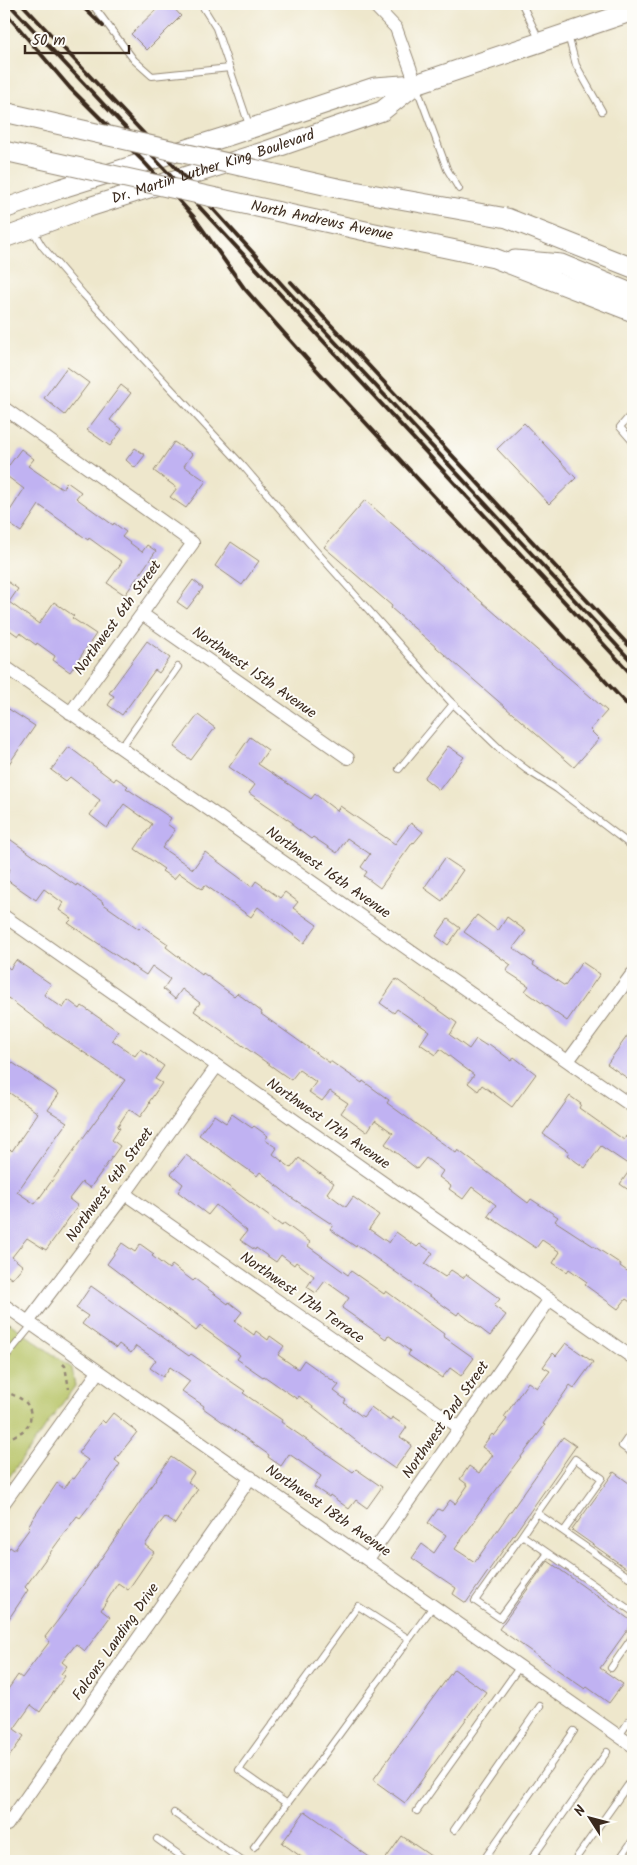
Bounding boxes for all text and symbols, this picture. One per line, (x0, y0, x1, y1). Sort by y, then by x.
scale bar (25, 22, 129, 54)
text: 50 m (32, 29, 66, 53)
street label: Dr. Martin Luther King Boulevard (109, 123, 318, 211)
street label: North Andrews Avenue (249, 194, 396, 248)
street label: Northwest 6th Street (68, 555, 168, 680)
street label: Northwest 15th Avenue (187, 621, 322, 725)
street label: Northwest 16th Avenue (261, 821, 396, 925)
street label: Northwest 17th Avenue (261, 1072, 395, 1176)
street label: Northwest 4th Street (60, 1122, 160, 1247)
street label: Northwest 17th Terrace (235, 1246, 369, 1350)
street label: Northwest 2nd Street (396, 1356, 496, 1484)
street label: Northwest 18th Avenue (260, 1459, 396, 1564)
street label: Falcons Landing Drive (66, 1578, 166, 1706)
north arrow (564, 1792, 614, 1842)
text: N (569, 1801, 592, 1821)

